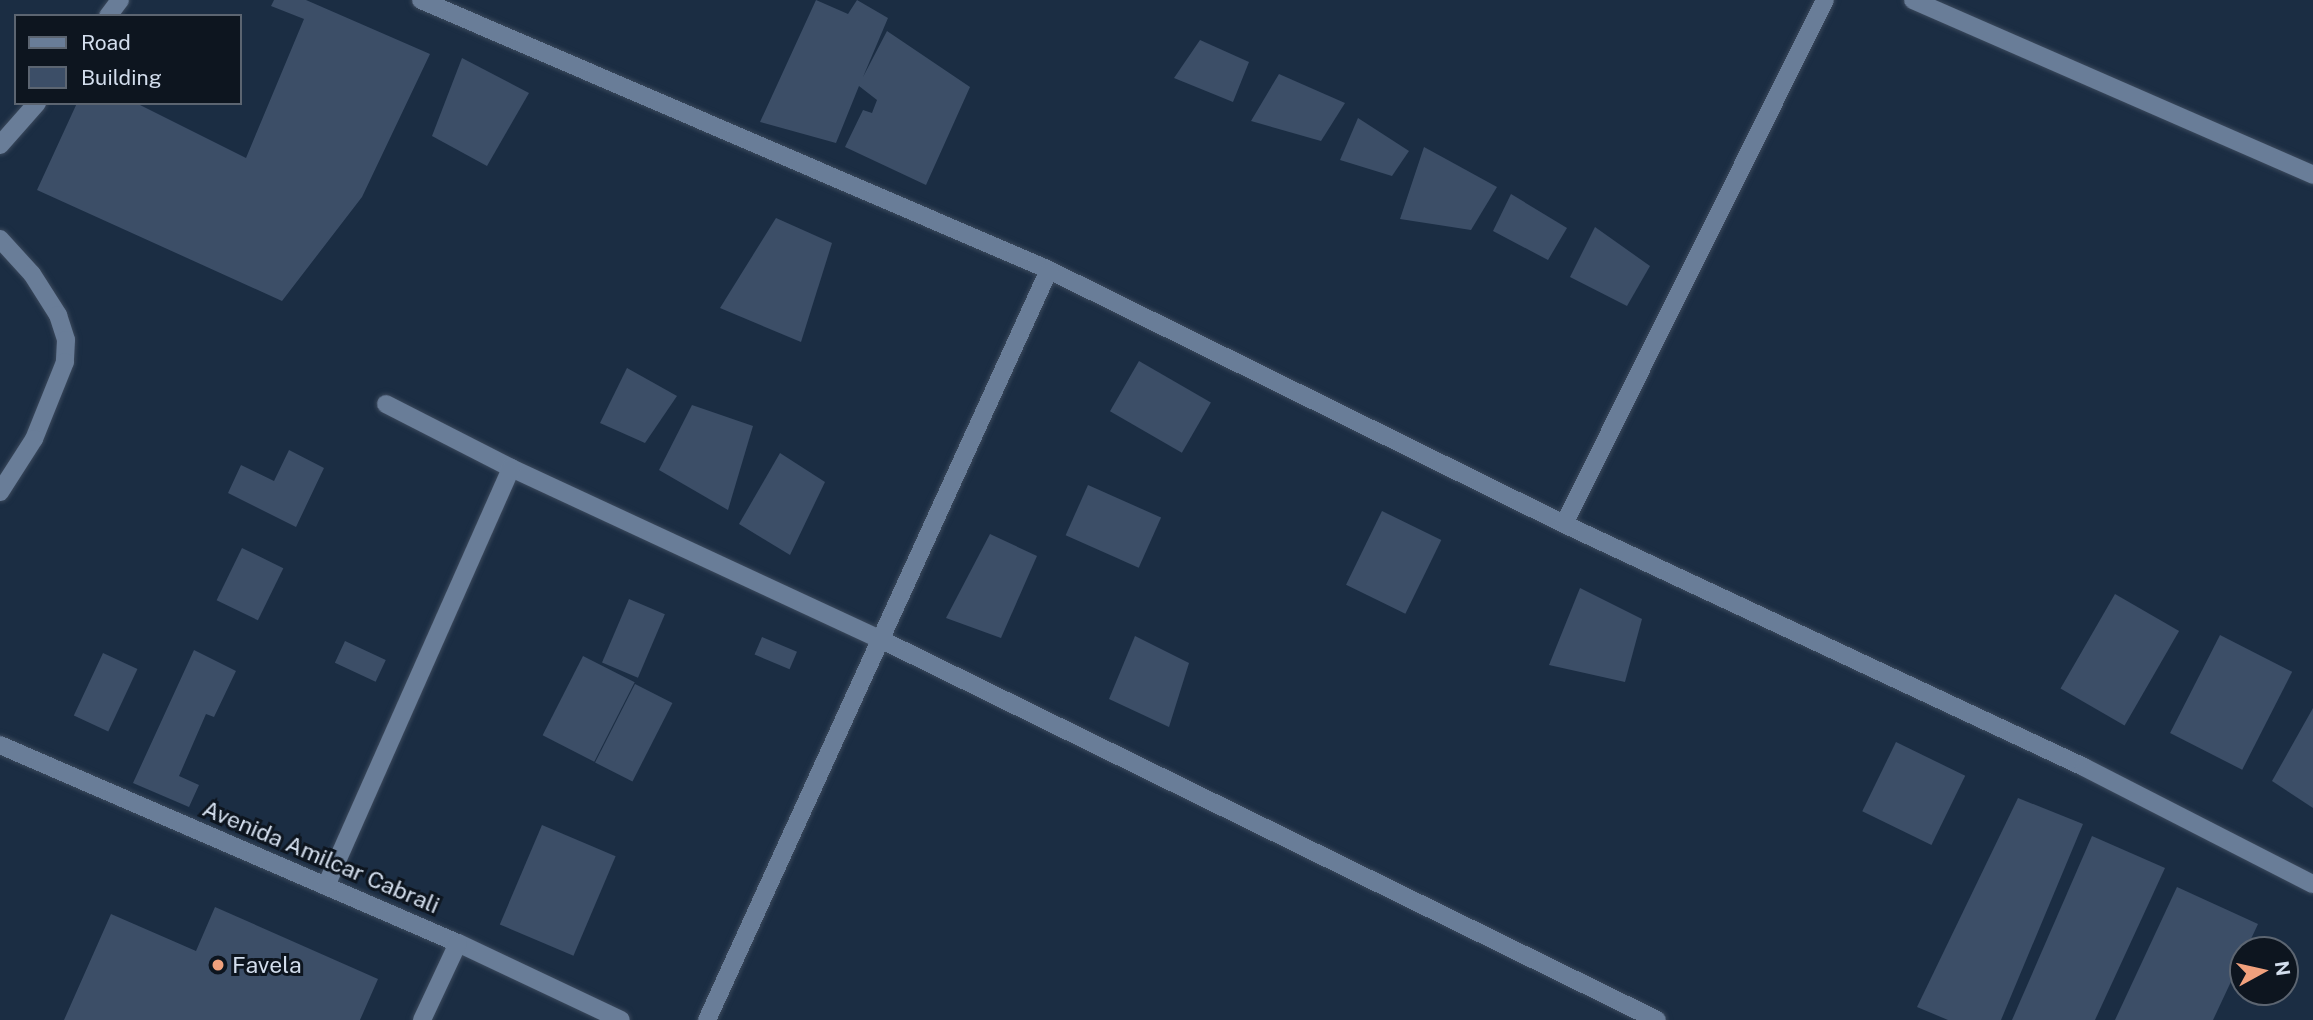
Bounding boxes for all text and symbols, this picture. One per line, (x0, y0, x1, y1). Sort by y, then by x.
legend (14, 14, 242, 105)
text: Road (81, 30, 131, 55)
text: Building (81, 65, 162, 90)
street label: Avenida Amilcar Cabrali (199, 795, 443, 919)
north arrow (2229, 936, 2299, 1006)
place label: Favela (232, 951, 302, 979)
marker: Favela (210, 957, 226, 973)
text: N (2271, 959, 2295, 977)

